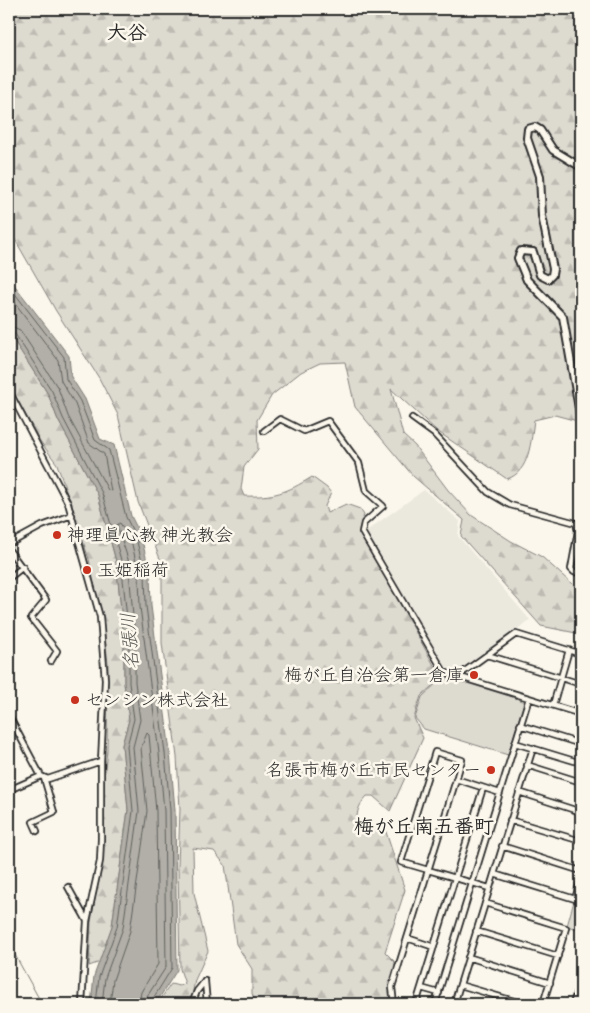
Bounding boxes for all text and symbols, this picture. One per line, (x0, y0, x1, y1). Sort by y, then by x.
district label: 大谷 (107, 21, 147, 49)
place label: 神理眞心教 神光教会 (67, 525, 233, 550)
marker: 神理眞心教 神光教会 (51, 529, 63, 541)
place label: 玉姫稲荷 (97, 560, 169, 585)
marker: 玉姫稲荷 (81, 564, 93, 576)
water label: 名張川 (117, 611, 148, 670)
place label: 梅が丘自治会第一倉庫 (284, 665, 464, 690)
marker: 梅が丘自治会第一倉庫 (468, 669, 480, 681)
place label: センシン株式会社 (85, 690, 229, 715)
marker: センシン株式会社 (69, 694, 81, 706)
place label: 名張市梅が丘市民センター (266, 760, 481, 785)
marker: 名張市梅が丘市民センター (485, 764, 497, 776)
district label: 梅が丘南五番町 (354, 815, 494, 843)

